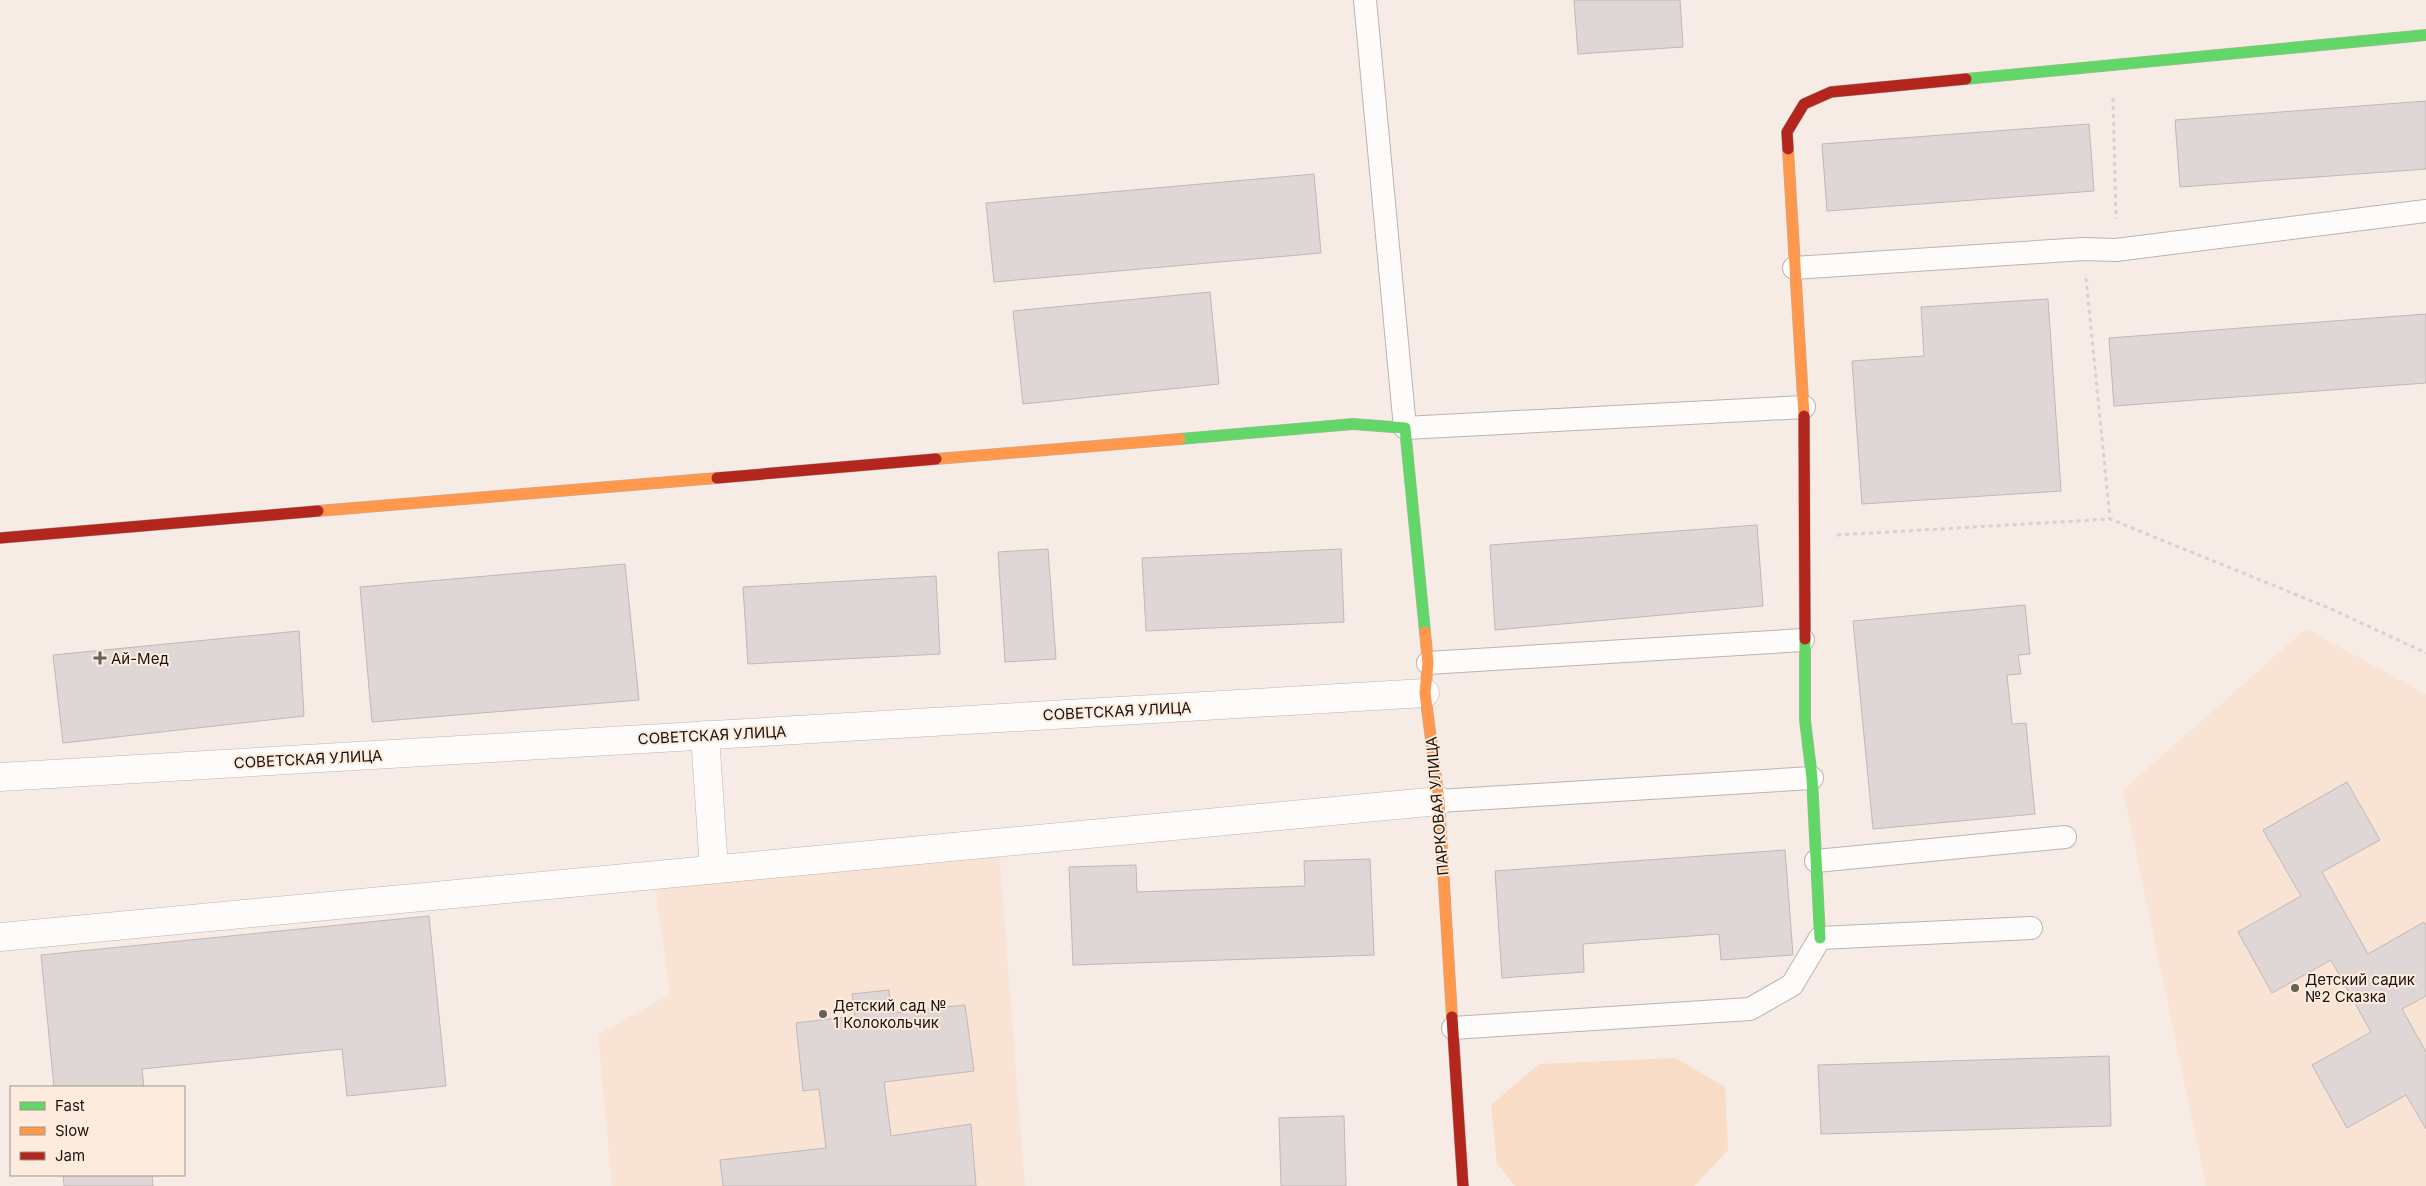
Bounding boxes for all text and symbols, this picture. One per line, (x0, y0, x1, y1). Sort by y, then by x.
place label: Ай-Мед (111, 649, 169, 668)
marker: Ай-Мед (93, 651, 107, 665)
street label: СОВЕТСКАЯ УЛИЦА (1042, 698, 1192, 724)
street label: СОВЕТСКАЯ УЛИЦА (637, 722, 787, 748)
street label: ПАРКОВАЯ УЛИЦА (1421, 736, 1453, 876)
street label: СОВЕТСКАЯ УЛИЦА (233, 746, 383, 772)
place label: Детский садик №2 Сказка (2305, 970, 2415, 1006)
marker: Детский садик №2 Сказка (2289, 982, 2301, 994)
place label: Детский сад № 1 Колокольчик (833, 996, 947, 1032)
marker: Детский сад № 1 Колокольчик (817, 1008, 829, 1020)
legend (10, 1086, 185, 1176)
text: Fast (55, 1096, 85, 1115)
text: Slow (55, 1121, 89, 1140)
text: Jam (55, 1146, 85, 1165)

